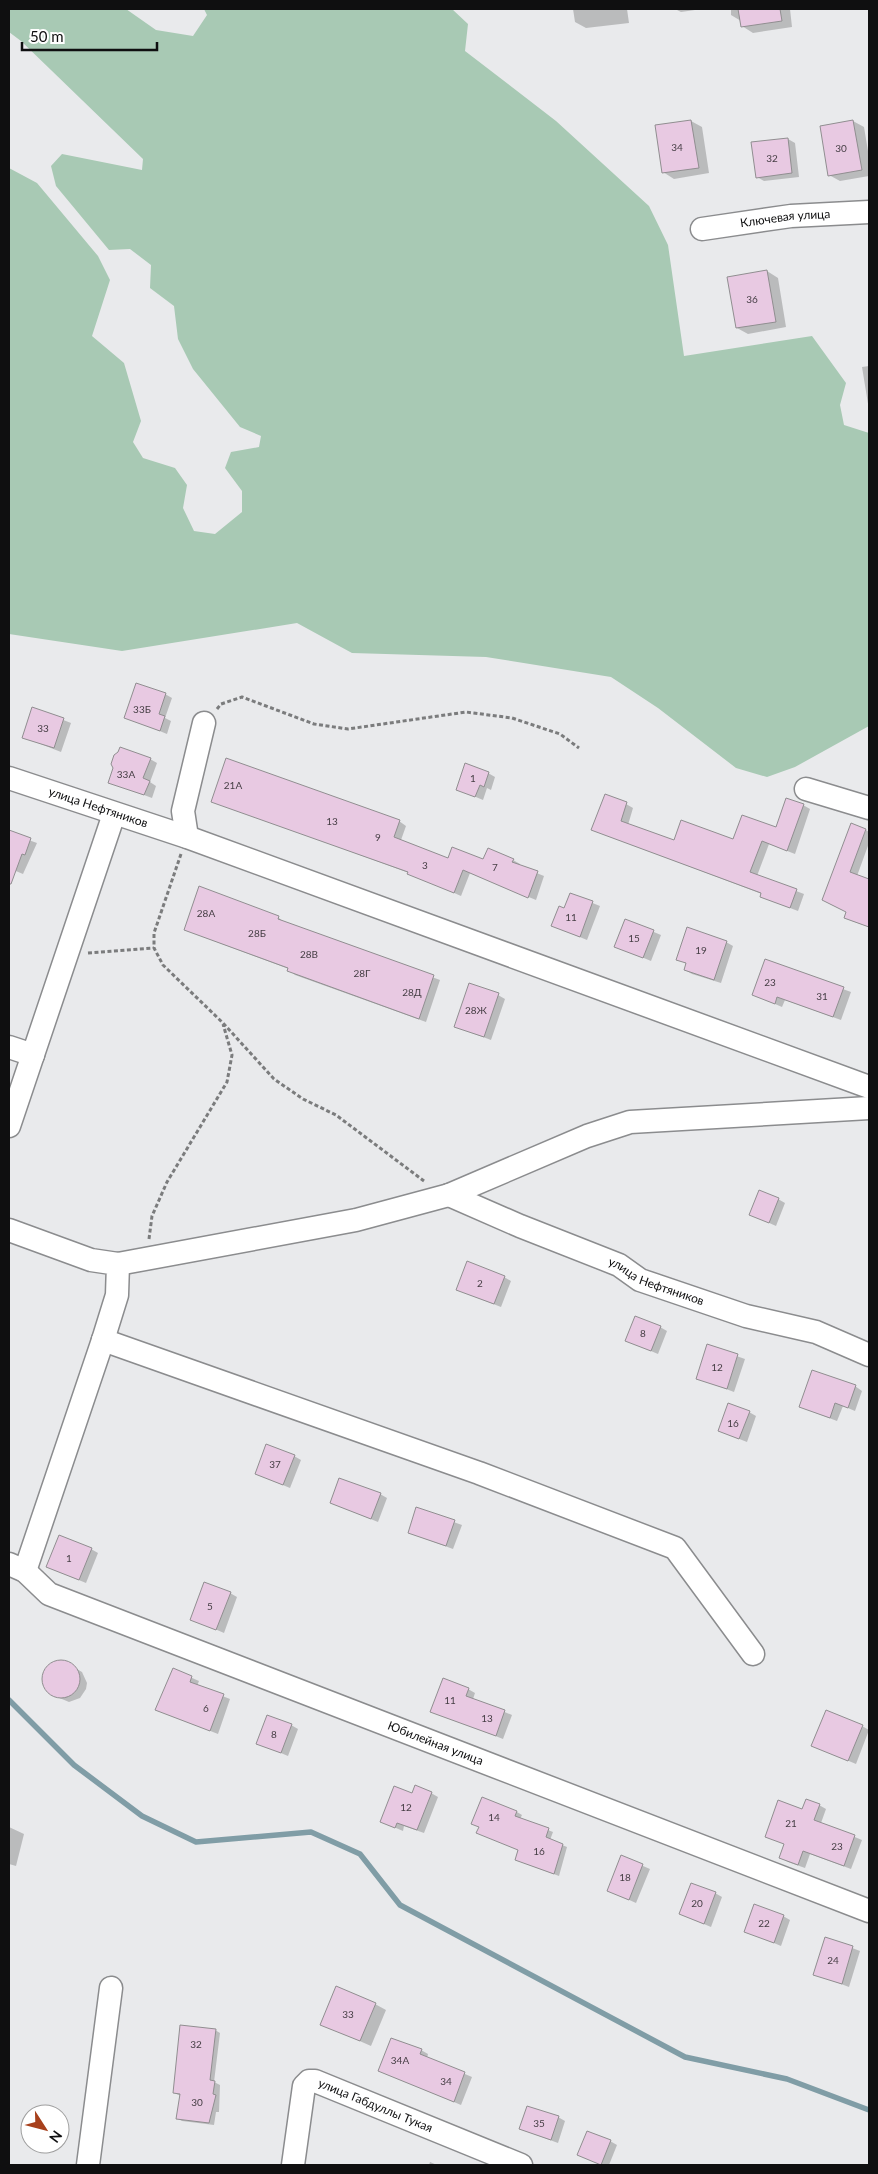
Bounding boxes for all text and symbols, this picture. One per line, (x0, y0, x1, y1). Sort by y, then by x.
scale bar (22, 20, 158, 52)
text: 50 m (30, 27, 64, 45)
house number: 34 (671, 141, 683, 153)
house number: 30 (835, 142, 847, 154)
house number: 32 (766, 152, 778, 164)
street label: Ключевая улица (739, 206, 831, 230)
house number: 36 (746, 293, 758, 305)
house number: 33Б (133, 703, 151, 715)
house number: 33 (37, 722, 49, 734)
house number: 33А (117, 768, 135, 780)
house number: 1 (470, 772, 476, 784)
house number: 21А (224, 779, 242, 791)
street label: улица Нефтяников (47, 784, 150, 831)
house number: 13 (326, 815, 338, 827)
house number: 9 (375, 831, 381, 843)
house number: 3 (422, 859, 428, 871)
house number: 7 (492, 861, 498, 873)
house number: 28А (197, 907, 215, 919)
house number: 11 (565, 911, 577, 923)
house number: 28Б (248, 927, 266, 939)
house number: 15 (628, 932, 640, 944)
house number: 19 (695, 944, 707, 956)
house number: 28В (300, 948, 318, 960)
house number: 28Г (354, 967, 371, 979)
house number: 23 (764, 976, 776, 988)
house number: 28Д (402, 986, 422, 998)
house number: 31 (816, 990, 828, 1002)
house number: 28Ж (465, 1004, 488, 1016)
street label: улица Нефтяников (607, 1254, 706, 1308)
house number: 2 (477, 1277, 483, 1289)
house number: 8 (640, 1327, 646, 1339)
house number: 12 (711, 1361, 723, 1373)
house number: 16 (727, 1417, 739, 1429)
house number: 37 (269, 1458, 281, 1470)
house number: 1 (66, 1552, 72, 1564)
house number: 5 (207, 1600, 213, 1612)
house number: 11 (444, 1694, 456, 1706)
house number: 6 (203, 1702, 209, 1714)
house number: 13 (481, 1712, 493, 1724)
street label: Юбилейная улица (386, 1718, 486, 1768)
house number: 8 (271, 1728, 277, 1740)
house number: 12 (400, 1801, 412, 1813)
house number: 14 (488, 1811, 500, 1823)
house number: 21 (785, 1817, 797, 1829)
house number: 23 (831, 1840, 843, 1852)
house number: 16 (533, 1845, 545, 1857)
house number: 18 (619, 1871, 631, 1883)
house number: 20 (691, 1897, 703, 1909)
house number: 22 (758, 1917, 770, 1929)
house number: 24 (827, 1954, 839, 1966)
house number: 33 (342, 2008, 354, 2020)
house number: 32 (190, 2038, 202, 2050)
house number: 34А (391, 2054, 409, 2066)
street label: улица Габдуллы Тукая (316, 2075, 435, 2135)
house number: 34 (440, 2075, 452, 2087)
house number: 30 (191, 2096, 203, 2108)
north arrow (20, 2104, 70, 2154)
house number: 35 (533, 2117, 545, 2129)
text: N (46, 2128, 66, 2146)

